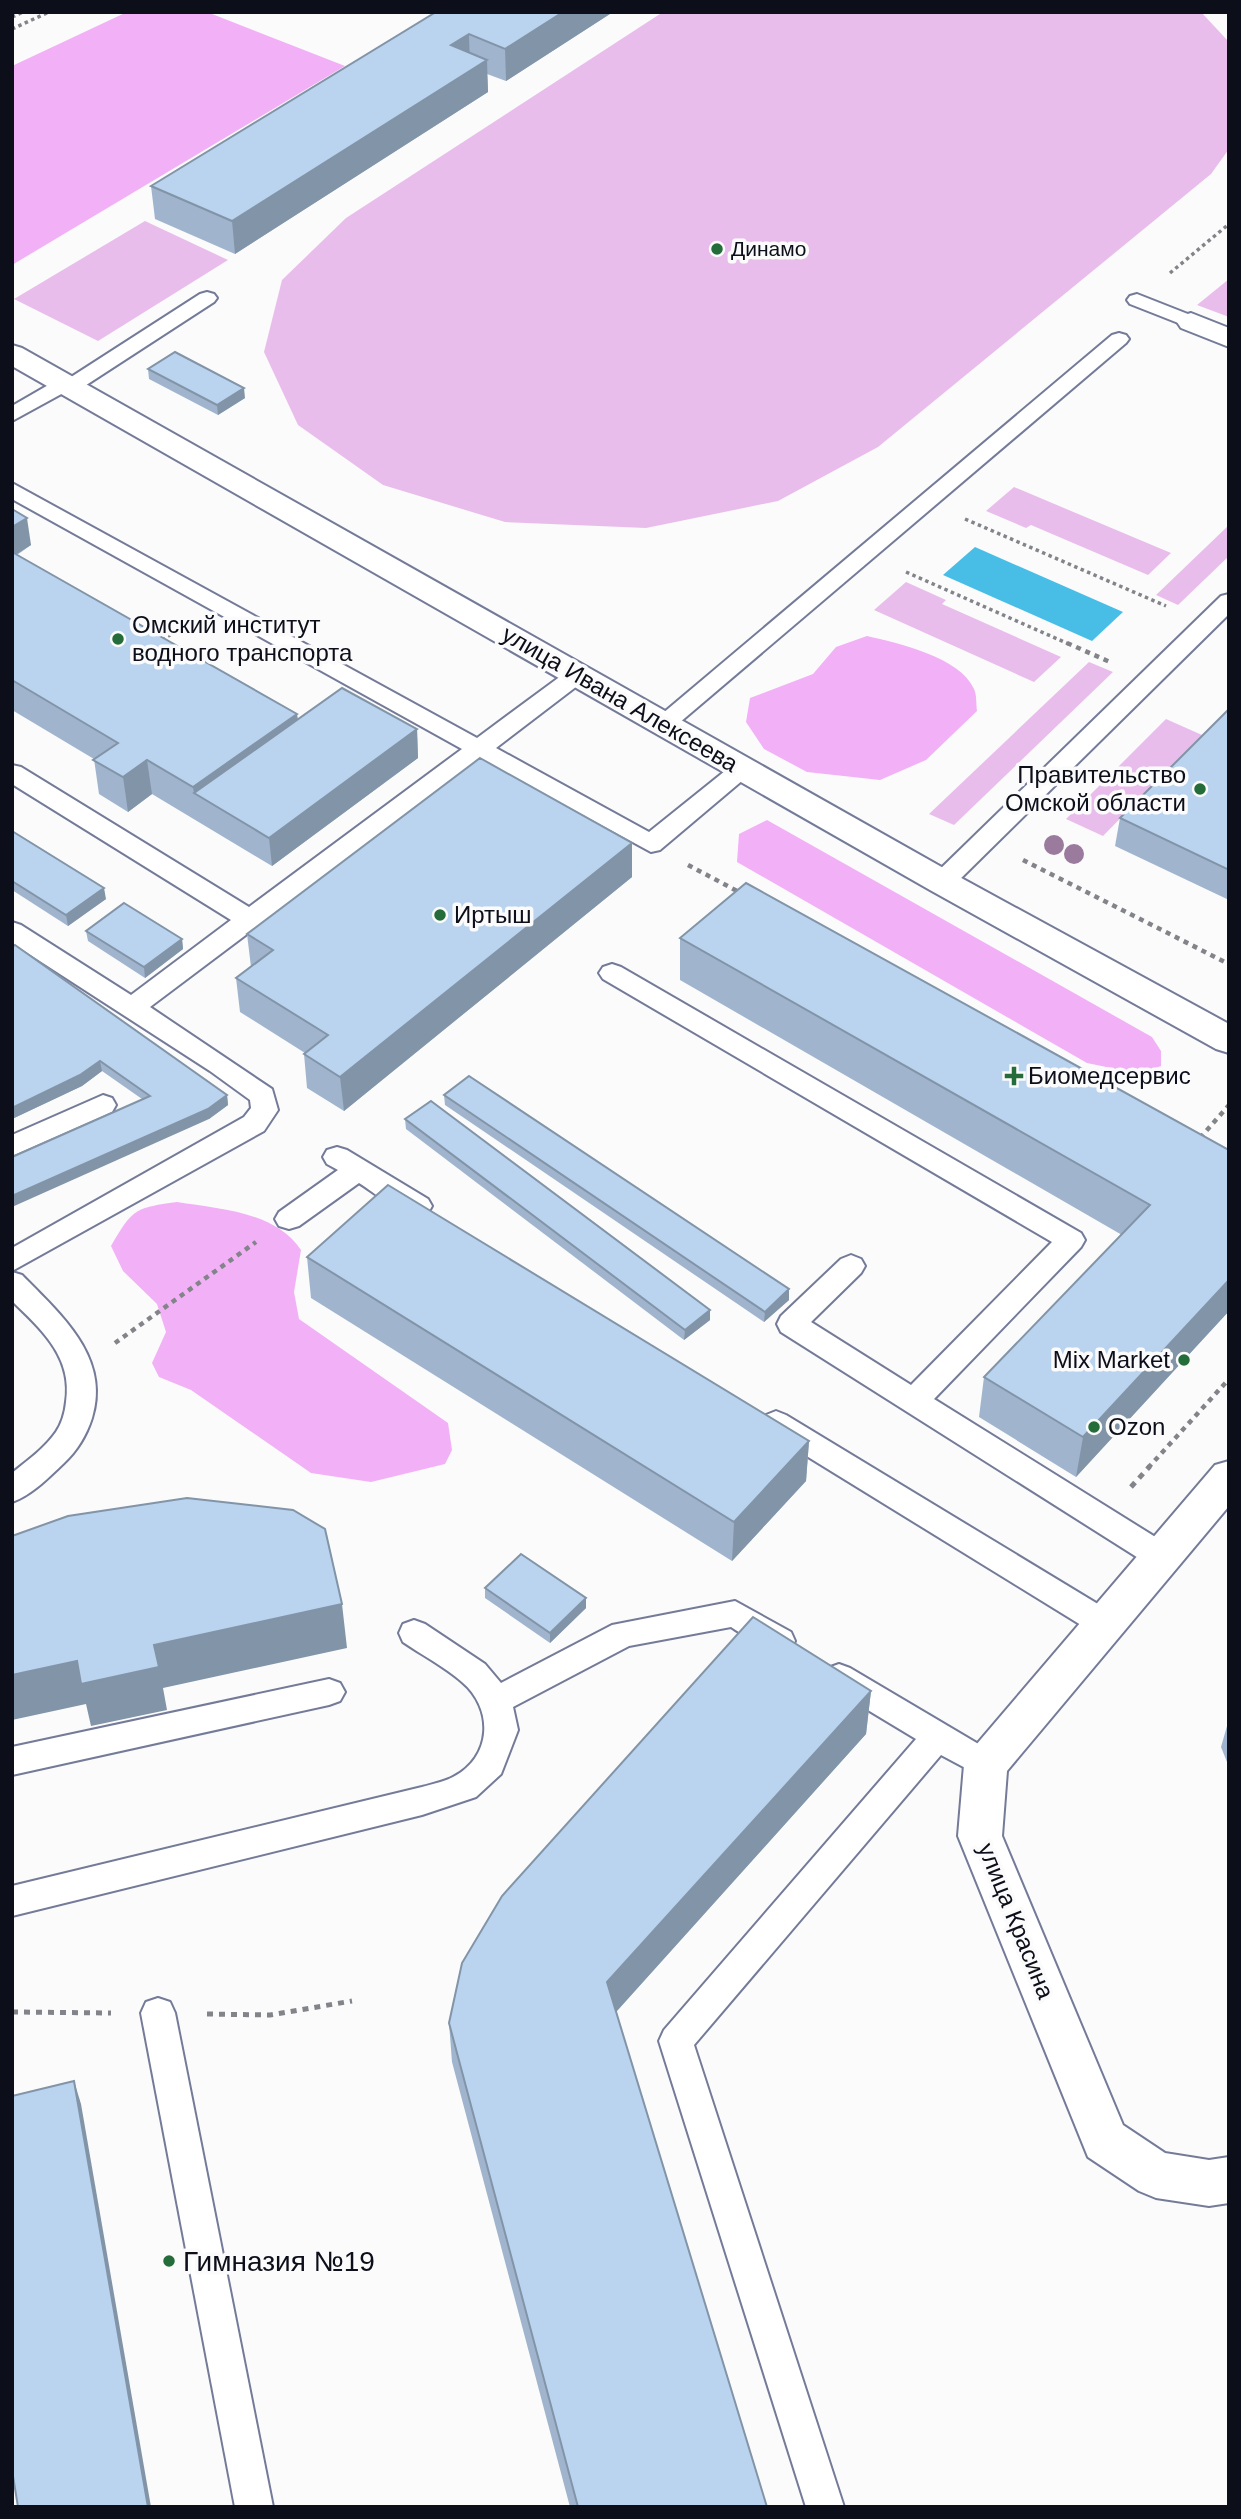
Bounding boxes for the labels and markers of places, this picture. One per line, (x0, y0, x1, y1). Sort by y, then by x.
place label: Динамо (731, 237, 806, 260)
marker: Динамо (709, 241, 725, 257)
place label: Омский институт водного транспорта (132, 611, 353, 666)
marker: Омский институт водного транспорта (110, 631, 126, 647)
place label: Правительство Омской области (1005, 761, 1186, 816)
marker: Правительство Омской области (1192, 781, 1208, 797)
place label: Иртыш (454, 901, 532, 928)
marker: Иртыш (432, 907, 448, 923)
place label: Биомедсервис (1028, 1062, 1191, 1089)
marker: Биомедсервис (1006, 1068, 1022, 1084)
place label: Mix Market (1053, 1346, 1170, 1373)
marker: Mix Market (1176, 1352, 1192, 1368)
place label: Ozon (1108, 1413, 1165, 1440)
marker: Ozon (1086, 1419, 1102, 1435)
place label: Гимназия №19 (183, 2246, 375, 2277)
marker: Гимназия №19 (161, 2253, 177, 2269)

